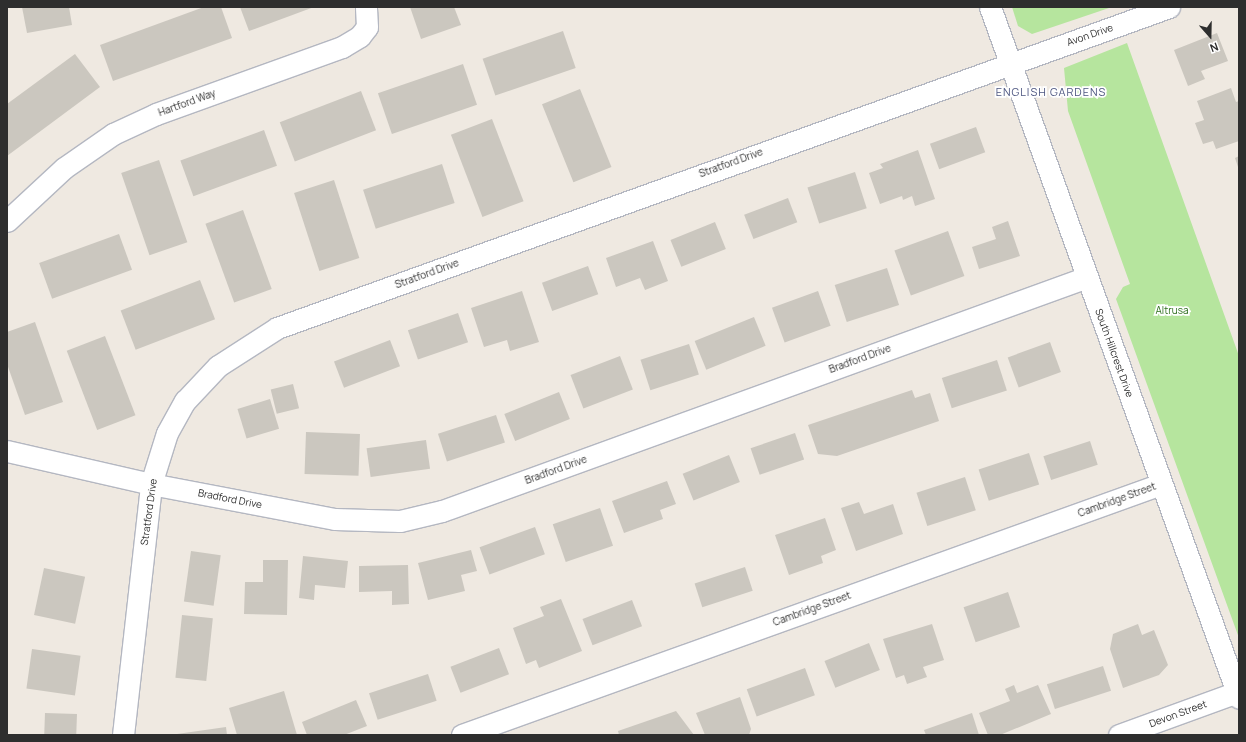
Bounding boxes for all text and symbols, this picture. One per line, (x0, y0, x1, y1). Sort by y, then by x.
north arrow (1190, 16, 1230, 56)
street label: Avon Drive (1065, 22, 1115, 48)
text: N (1208, 39, 1221, 56)
district label: ENGLISH GARDENS (996, 85, 1106, 99)
street label: Hartford Way (157, 87, 217, 119)
street label: Stratford Drive (697, 146, 765, 180)
street label: Stratford Drive (393, 257, 461, 291)
park label: Altrusa (1155, 305, 1189, 317)
street label: South Hillcrest Drive (1092, 307, 1136, 399)
street label: Bradford Drive (827, 342, 893, 376)
street label: Bradford Drive (523, 453, 589, 487)
street label: Stratford Drive (138, 478, 160, 546)
street label: Cambridge Street (1076, 480, 1158, 520)
street label: Bradford Drive (197, 487, 263, 511)
street label: Cambridge Street (771, 589, 853, 629)
street label: Devon Street (1148, 698, 1208, 730)

